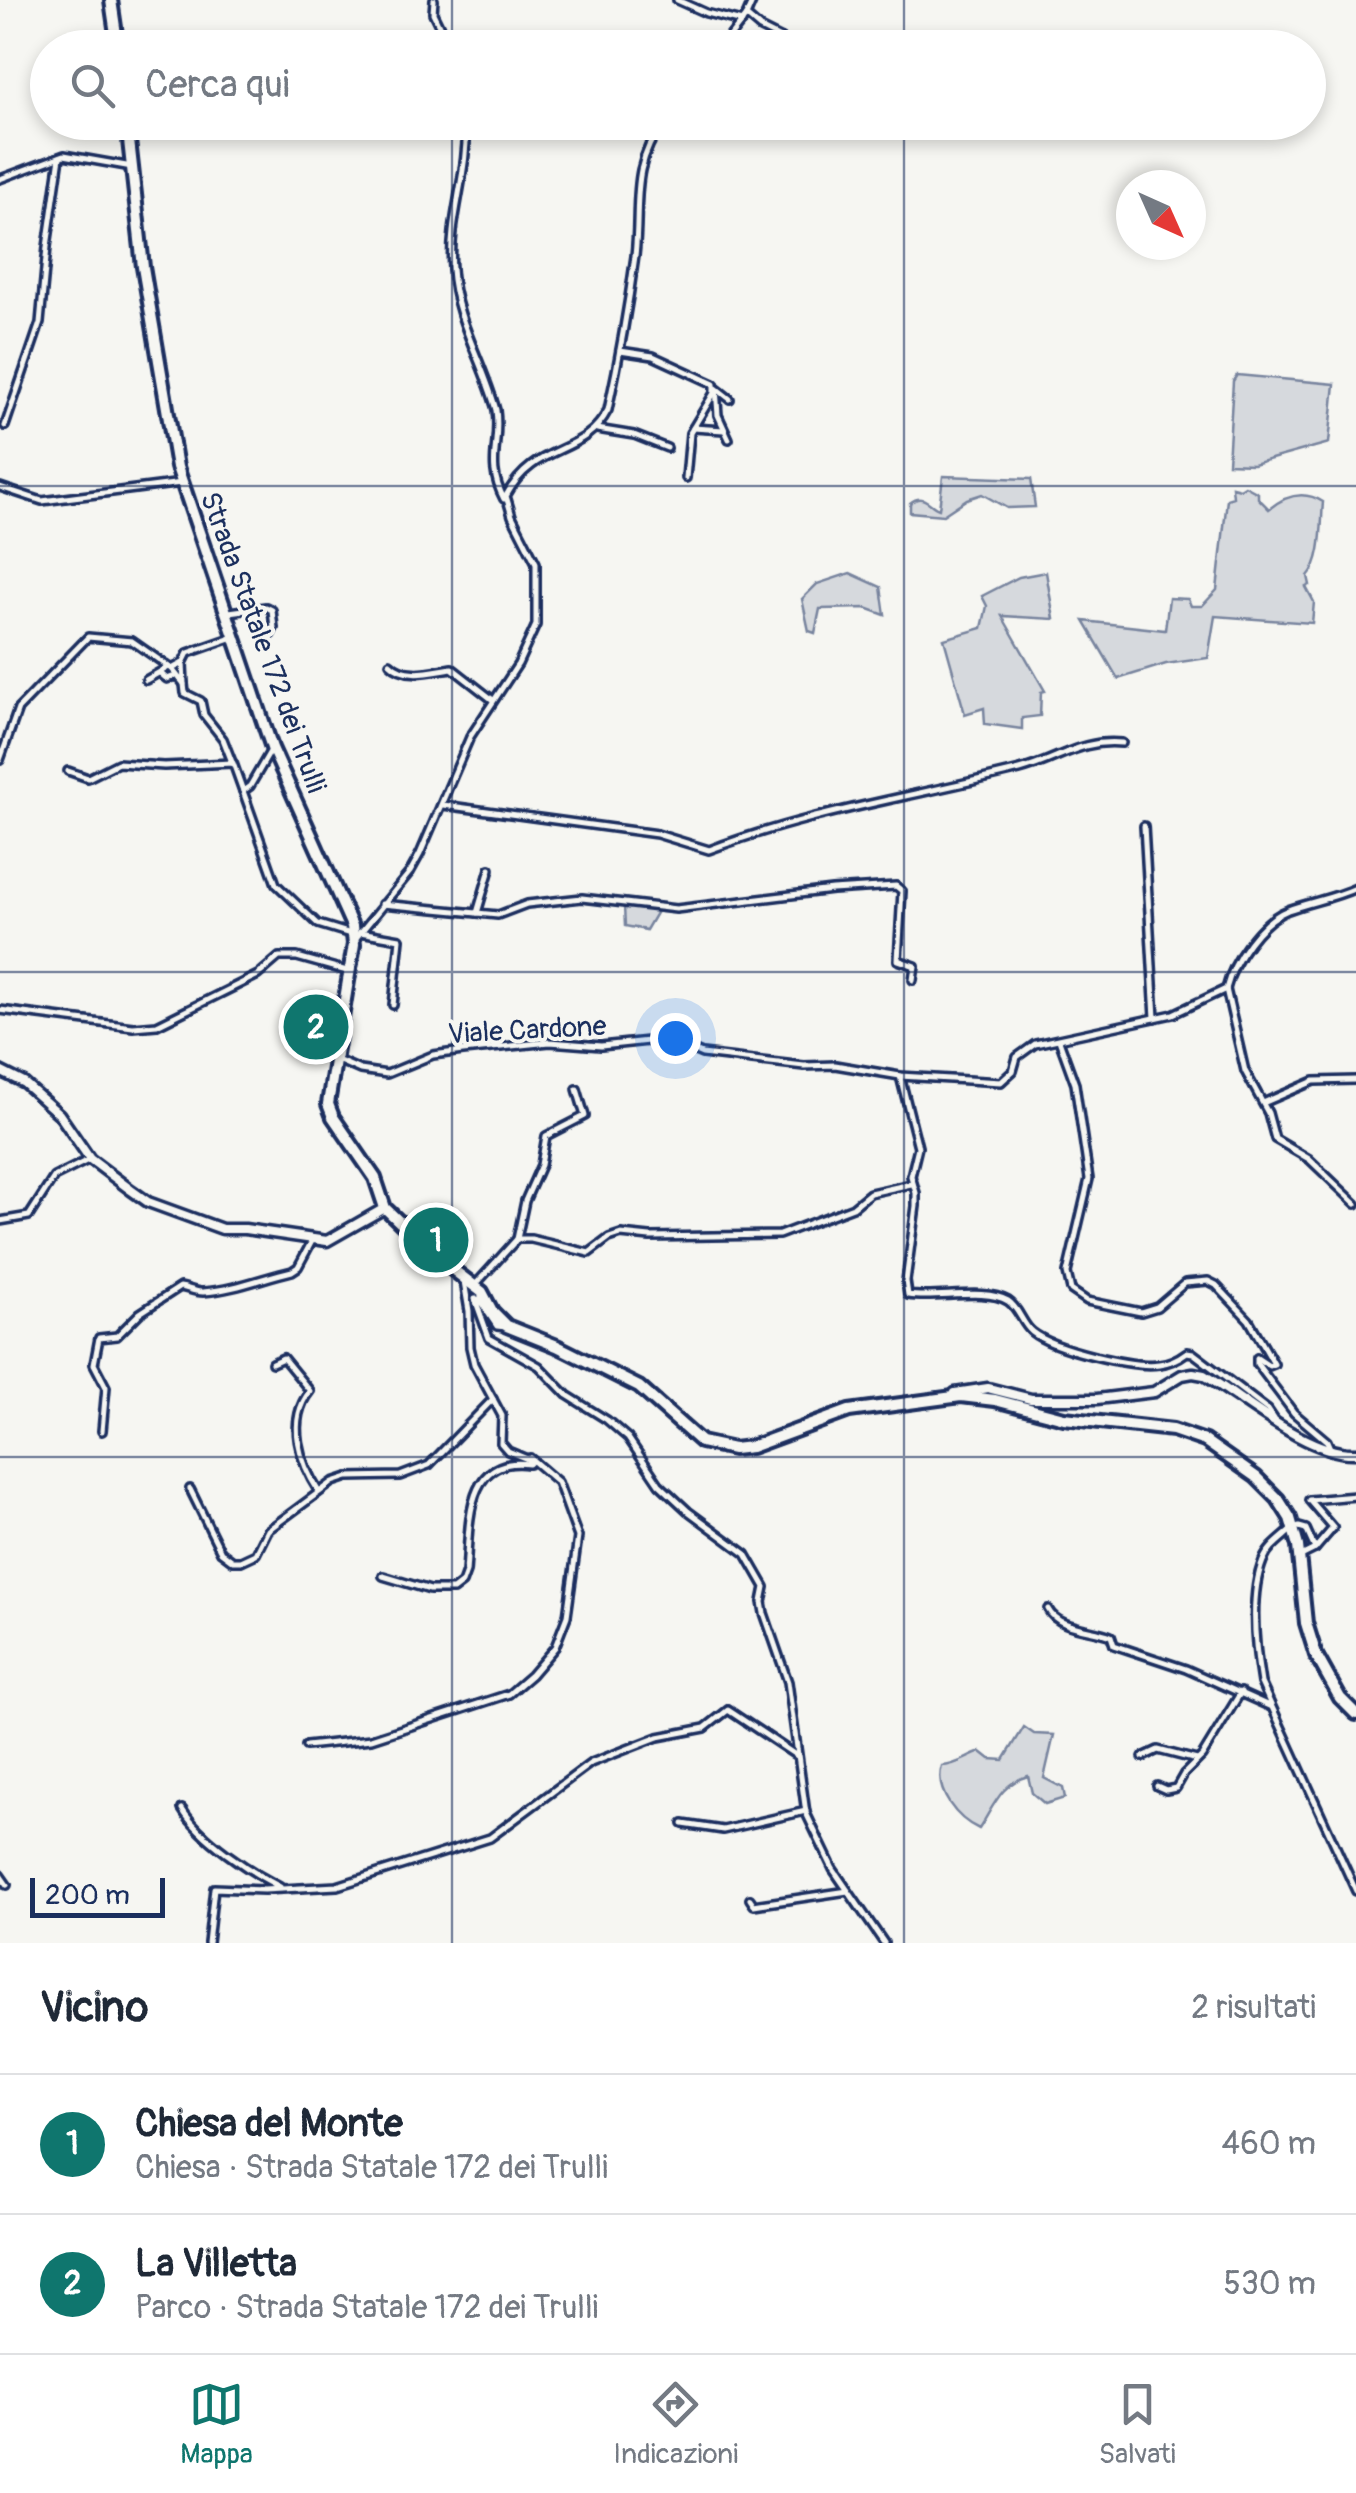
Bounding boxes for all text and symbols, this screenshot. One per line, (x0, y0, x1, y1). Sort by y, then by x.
search box (30, 30, 1326, 140)
icon: search (65, 58, 120, 113)
text: Cerca qui (145, 61, 290, 109)
north arrow (1116, 170, 1206, 260)
street label: Strada Statale 172 dei Trulli (192, 487, 333, 798)
pin: 2 (284, 990, 348, 1064)
street label: Viale Cardone (447, 1009, 607, 1052)
your location (650, 1013, 701, 1064)
pin: 1 (404, 1202, 468, 1278)
scale bar (30, 1873, 165, 1918)
text: 200 m (45, 1878, 130, 1913)
text: Vicino (40, 1982, 148, 2034)
text: 2 risultati (1191, 1988, 1316, 2028)
text: Chiesa del Monte (135, 2100, 403, 2148)
text: 1 (66, 2124, 79, 2164)
text: 460 m (1222, 2124, 1316, 2164)
text: Chiesa · Strada Statale 172 dei Trulli (135, 2148, 608, 2188)
text: La Villetta (135, 2240, 297, 2288)
text: 2 (64, 2264, 81, 2304)
text: 530 m (1224, 2264, 1316, 2304)
text: Parco · Strada Statale 172 dei Trulli (135, 2288, 598, 2328)
tab: Mappa (180, 2377, 253, 2472)
tab: Indicazioni (613, 2377, 738, 2472)
tab: Salvati (1099, 2377, 1176, 2472)

